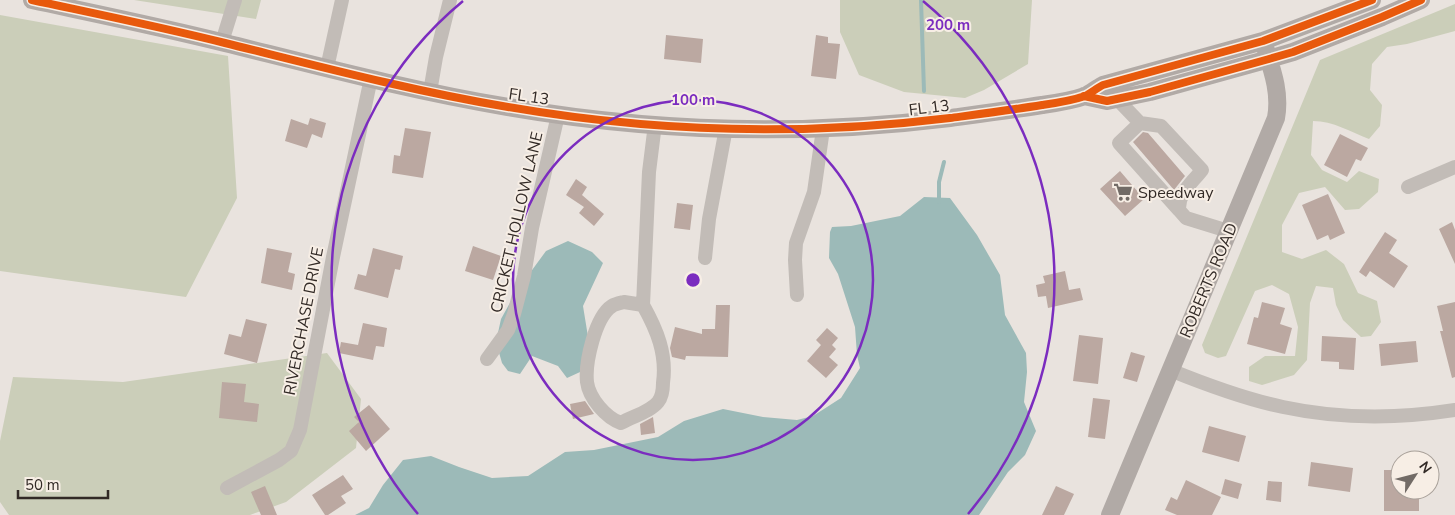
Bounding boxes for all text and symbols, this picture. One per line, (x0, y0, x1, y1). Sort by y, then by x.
text: 200 m (926, 15, 970, 35)
street label: FL 13 (507, 83, 551, 111)
text: 100 m (671, 90, 715, 110)
street label: FL 13 (908, 95, 951, 121)
street label: CRICKET HOLLOW LANE (485, 129, 549, 315)
supermarket icon: Speedway (1112, 181, 1134, 203)
place label: Speedway (1138, 182, 1214, 204)
street label: ROBERTS ROAD (1175, 220, 1243, 341)
street label: RIVERCHASE DRIVE (279, 245, 329, 397)
centre of rings (684, 271, 702, 289)
north arrow (1390, 450, 1440, 500)
text: N (1414, 458, 1436, 477)
scale bar (18, 468, 108, 500)
text: 50 m (25, 475, 60, 495)

